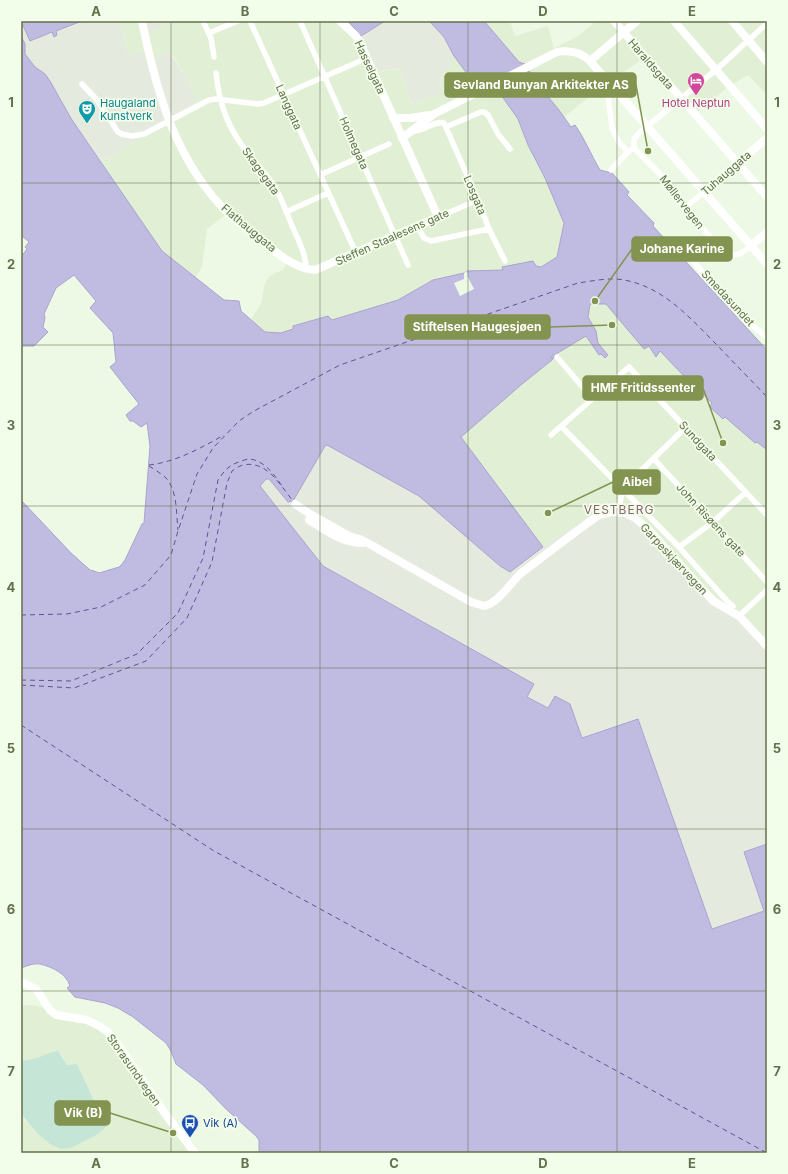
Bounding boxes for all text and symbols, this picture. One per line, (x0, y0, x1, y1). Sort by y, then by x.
text: A (91, 3, 101, 19)
text: B (241, 3, 250, 19)
text: C (389, 3, 399, 19)
text: D (538, 3, 548, 19)
text: E (688, 3, 696, 19)
street label: Haraldsgata (625, 36, 677, 92)
street label: Hasselgata (351, 38, 389, 96)
hotel icon: Hotel Neptun (686, 71, 706, 96)
callout: Sevland Bunyan Arkitekter AS (445, 73, 636, 97)
text: Sevland Bunyan Arkitekter AS (453, 77, 629, 92)
street label: Langgata (273, 82, 305, 132)
text: 1 (8, 94, 14, 110)
text: 1 (774, 94, 780, 110)
place label: Haugaland Kunstverk (100, 96, 156, 123)
place label: Hotel Neptun (662, 96, 730, 110)
theatre icon: Haugaland Kunstverk (77, 99, 97, 124)
street label: Holmegata (336, 114, 372, 172)
street label: Skagegata (239, 145, 283, 197)
street label: Tuhauggata (698, 148, 754, 198)
street label: Møllervegen (657, 172, 707, 232)
street label: Losgata (460, 173, 490, 217)
street label: Flathauggata (219, 201, 279, 255)
street label: Steffen Staalesens gate (333, 206, 451, 268)
callout: Johane Karine (632, 237, 732, 261)
text: Johane Karine (640, 241, 724, 256)
text: 2 (7, 256, 15, 272)
text: 2 (773, 256, 781, 272)
street label: Smedasundet (698, 267, 758, 329)
callout: Stiftelsen Haugesjøen (405, 315, 550, 339)
text: Stiftelsen Haugesjøen (413, 319, 541, 334)
callout: HMF Fritidssenter (583, 376, 703, 400)
text: HMF Fritidssenter (591, 380, 695, 395)
text: 3 (7, 417, 15, 433)
text: 3 (773, 417, 781, 433)
street label: Sundgata (676, 418, 720, 464)
callout: Aibel (613, 470, 660, 494)
text: Aibel (622, 474, 652, 489)
street label: John Risøens gate (673, 480, 749, 560)
district label: VESTBERG (584, 502, 654, 517)
street label: Garpeskjærvegen (637, 520, 711, 598)
text: 4 (7, 579, 16, 595)
text: 4 (773, 579, 782, 595)
text: 5 (7, 740, 15, 756)
text: 5 (773, 740, 781, 756)
text: 6 (7, 901, 15, 917)
text: 6 (773, 901, 781, 917)
street label: Storasundvegen (104, 1031, 164, 1109)
text: 7 (7, 1063, 15, 1079)
text: 7 (773, 1063, 781, 1079)
callout: Vik (B) (55, 1101, 110, 1125)
text: Vik (B) (64, 1105, 103, 1120)
bus stop icon: Vik (A) (180, 1113, 200, 1138)
place label: Vik (A) (203, 1116, 238, 1130)
text: A (91, 1155, 101, 1171)
text: B (241, 1155, 250, 1171)
text: C (389, 1155, 399, 1171)
text: D (538, 1155, 548, 1171)
text: E (688, 1155, 696, 1171)

